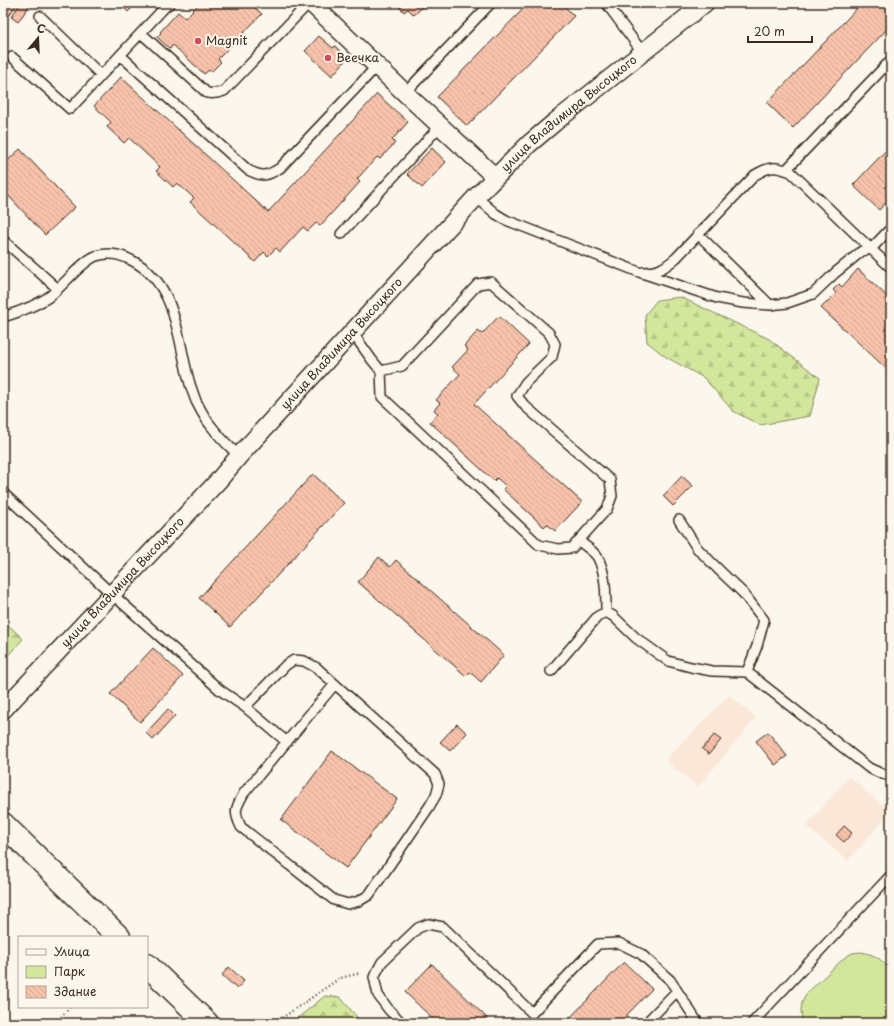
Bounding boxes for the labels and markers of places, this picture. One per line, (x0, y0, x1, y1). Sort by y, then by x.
place label: Magnit (206, 31, 248, 49)
marker: Magnit (193, 36, 203, 46)
place label: Веечка (336, 48, 379, 66)
marker: Веечка (323, 53, 333, 63)

